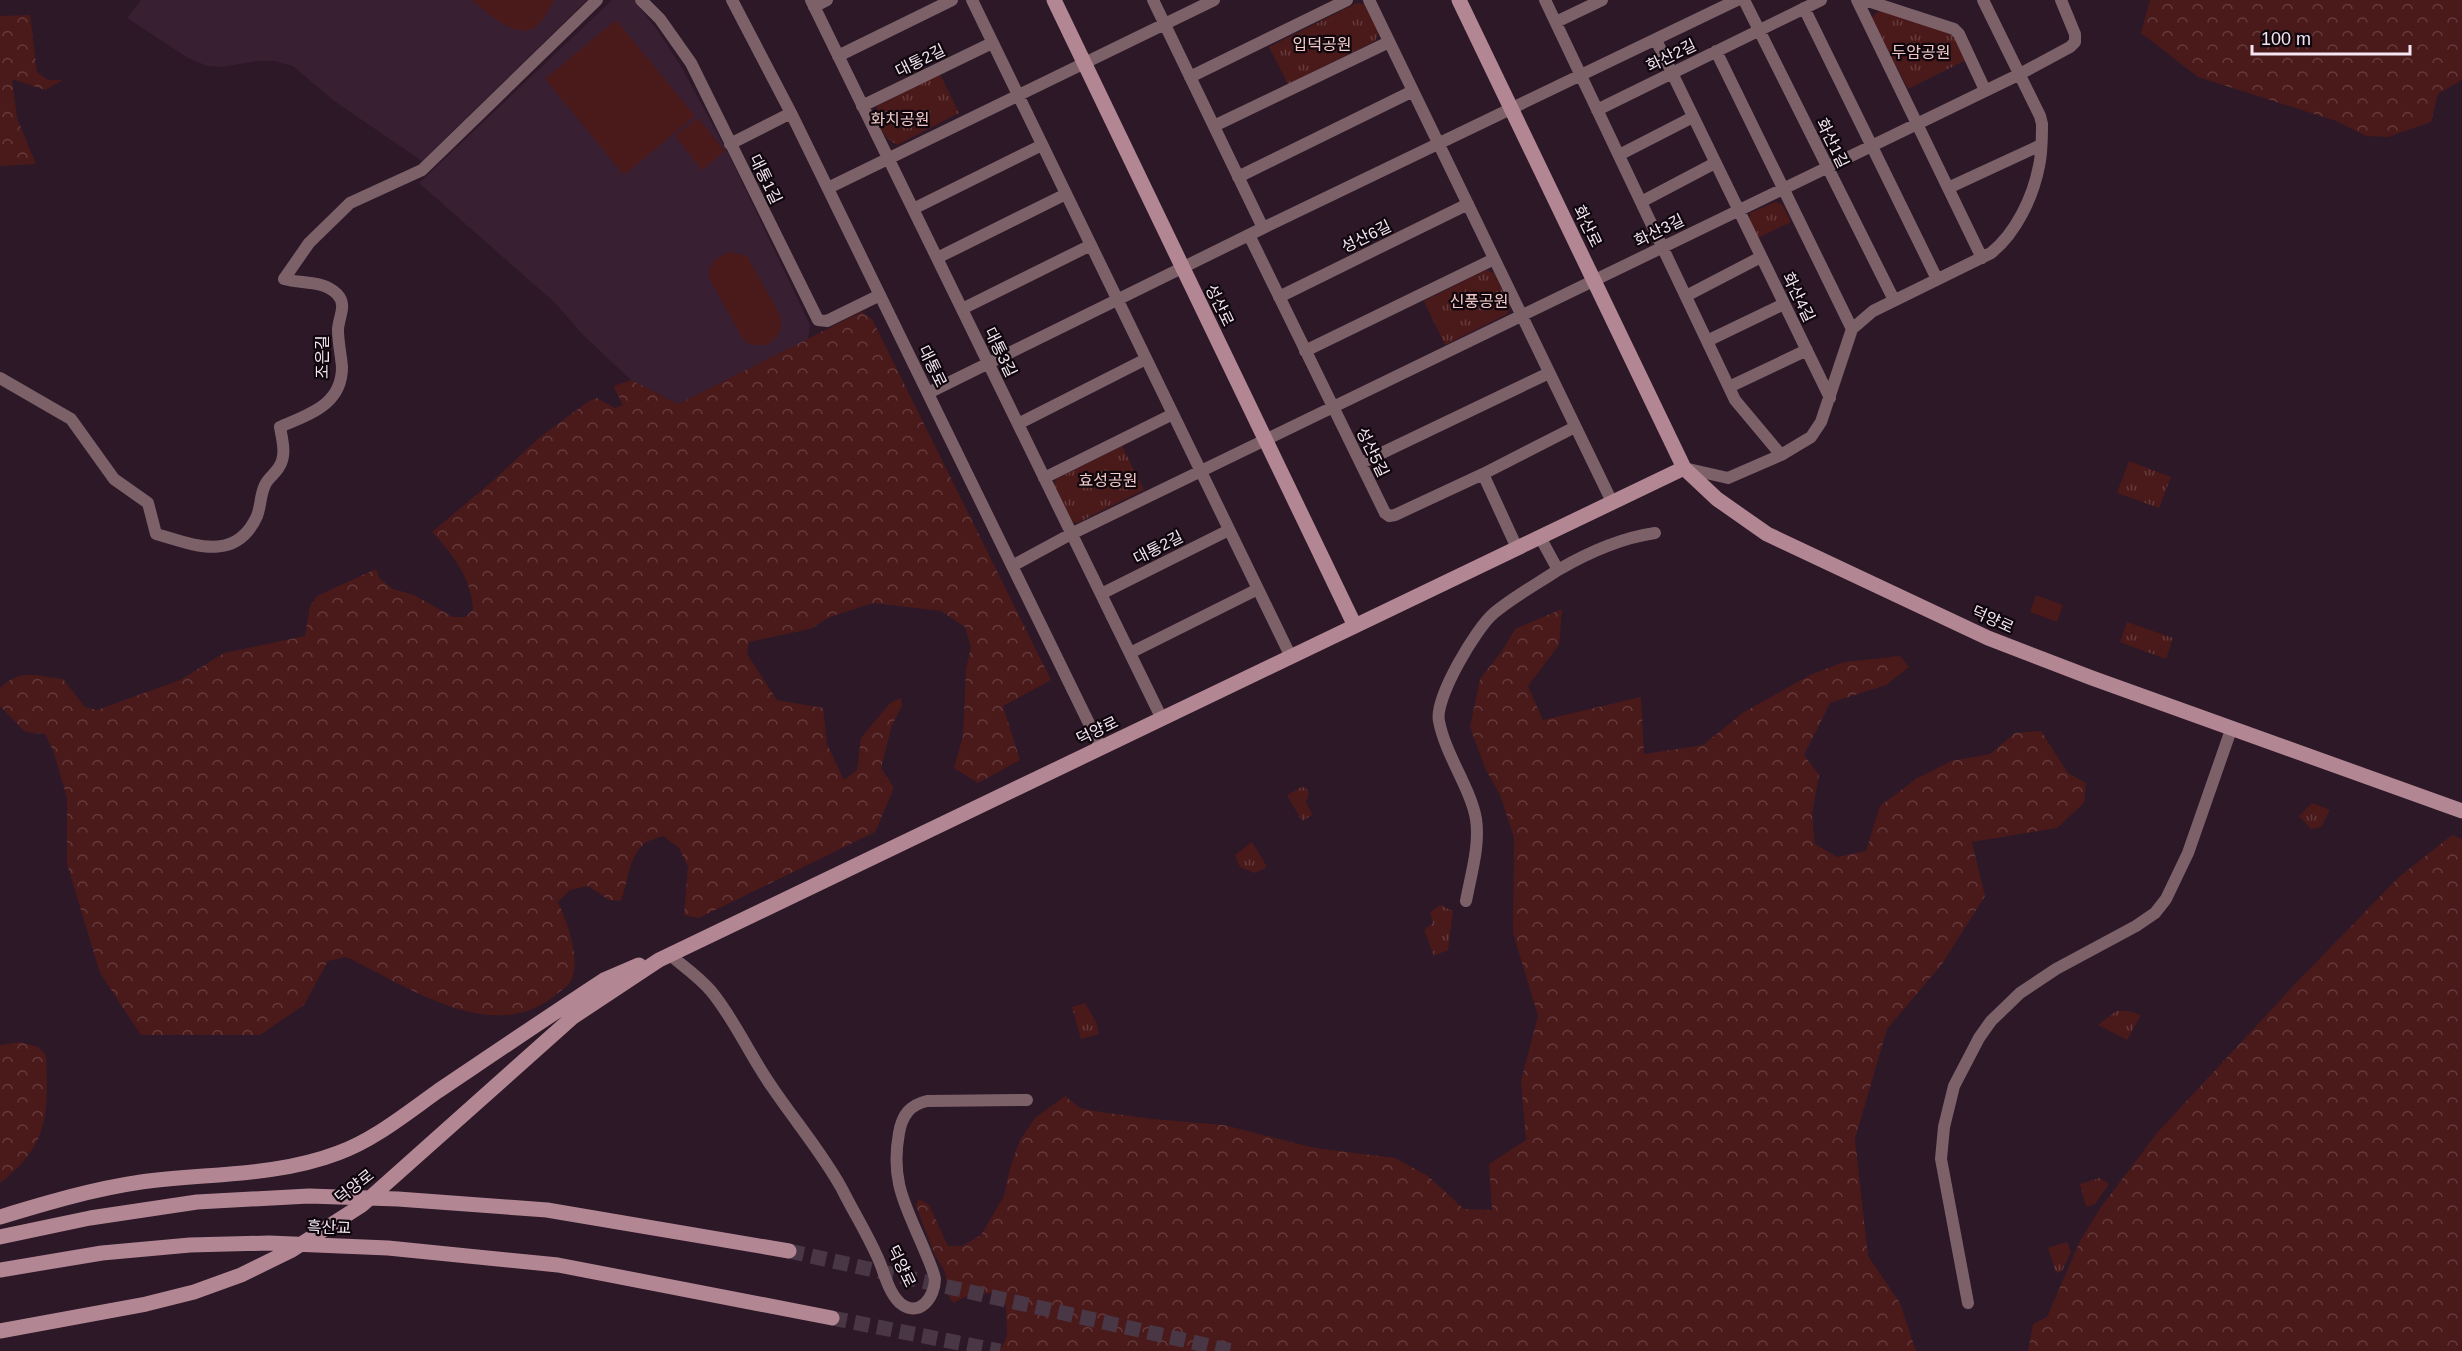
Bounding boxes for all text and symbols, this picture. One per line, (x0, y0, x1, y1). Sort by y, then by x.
scale bar (2252, 18, 2410, 56)
text: 100 m (2261, 29, 2311, 49)
park label: 입덕공원 (1293, 36, 1351, 53)
street label: 화산2길 (1644, 36, 1699, 75)
street label: 대통2길 (893, 41, 948, 80)
park label: 두암공원 (1892, 44, 1950, 61)
park label: 화치공원 (871, 111, 929, 128)
street label: 화산1길 (1813, 116, 1852, 171)
street label: 대통1길 (746, 152, 785, 207)
street label: 화산로 (1570, 203, 1605, 250)
street label: 화산3길 (1632, 211, 1687, 250)
street label: 성산6길 (1339, 217, 1394, 256)
street label: 화산4길 (1779, 270, 1818, 325)
street label: 성산로 (1202, 282, 1237, 329)
park label: 신풍공원 (1450, 293, 1508, 310)
street label: 대통3길 (981, 325, 1020, 380)
street label: 조은길 (314, 335, 331, 379)
street label: 대통로 (915, 343, 950, 390)
street label: 성산5길 (1353, 425, 1392, 480)
park label: 효성공원 (1079, 472, 1137, 489)
street label: 대통2길 (1131, 528, 1186, 567)
street label: 덕양로 (1969, 603, 2017, 636)
street label: 덕양로 (1074, 713, 1121, 748)
street label: 덕양로 (332, 1166, 377, 1207)
street label: 흑산교 (307, 1218, 351, 1237)
street label: 덕양로 (884, 1243, 919, 1290)

